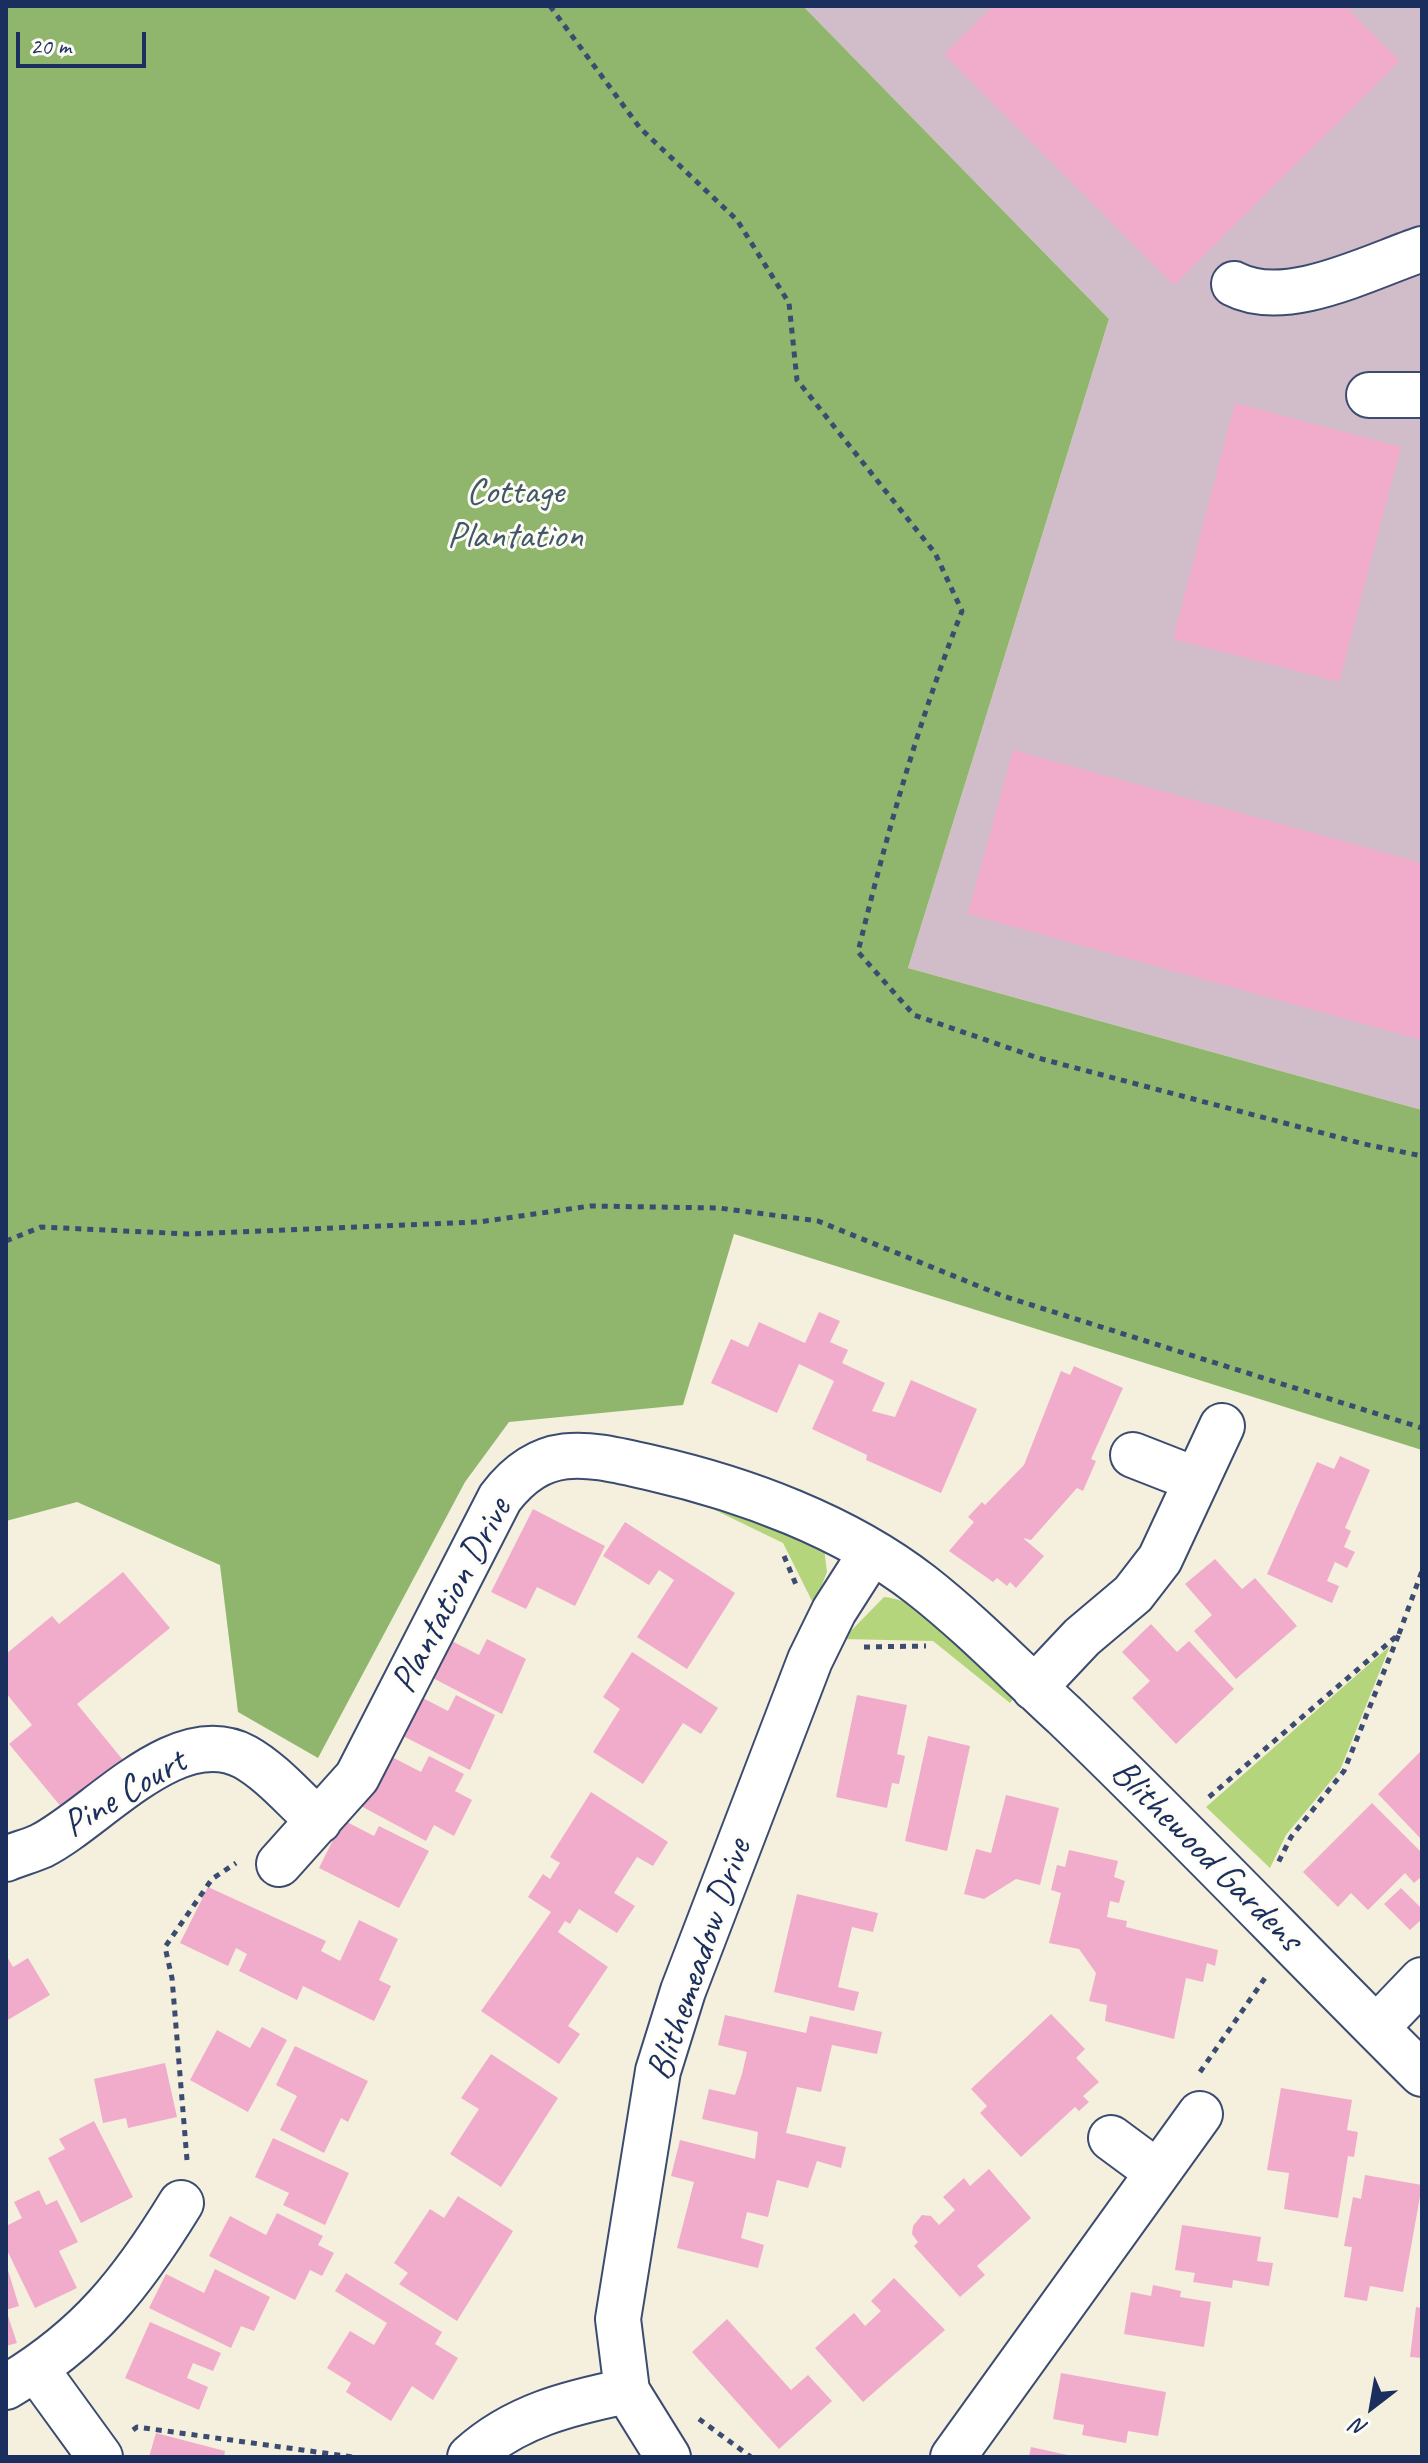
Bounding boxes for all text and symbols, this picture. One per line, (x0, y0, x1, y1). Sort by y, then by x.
scale bar (20, 16, 150, 66)
text: 20 m (30, 31, 71, 61)
park label: Cottage Plantation (447, 470, 583, 560)
street label: Plantation Drive (382, 1491, 522, 1701)
street label: Pine Court (55, 1740, 195, 1848)
street label: Blithewood Gardens (1101, 1751, 1311, 1961)
street label: Blithemeadow Drive (637, 1834, 763, 2086)
north arrow (1332, 2367, 1412, 2447)
text: N (1347, 2412, 1373, 2443)

